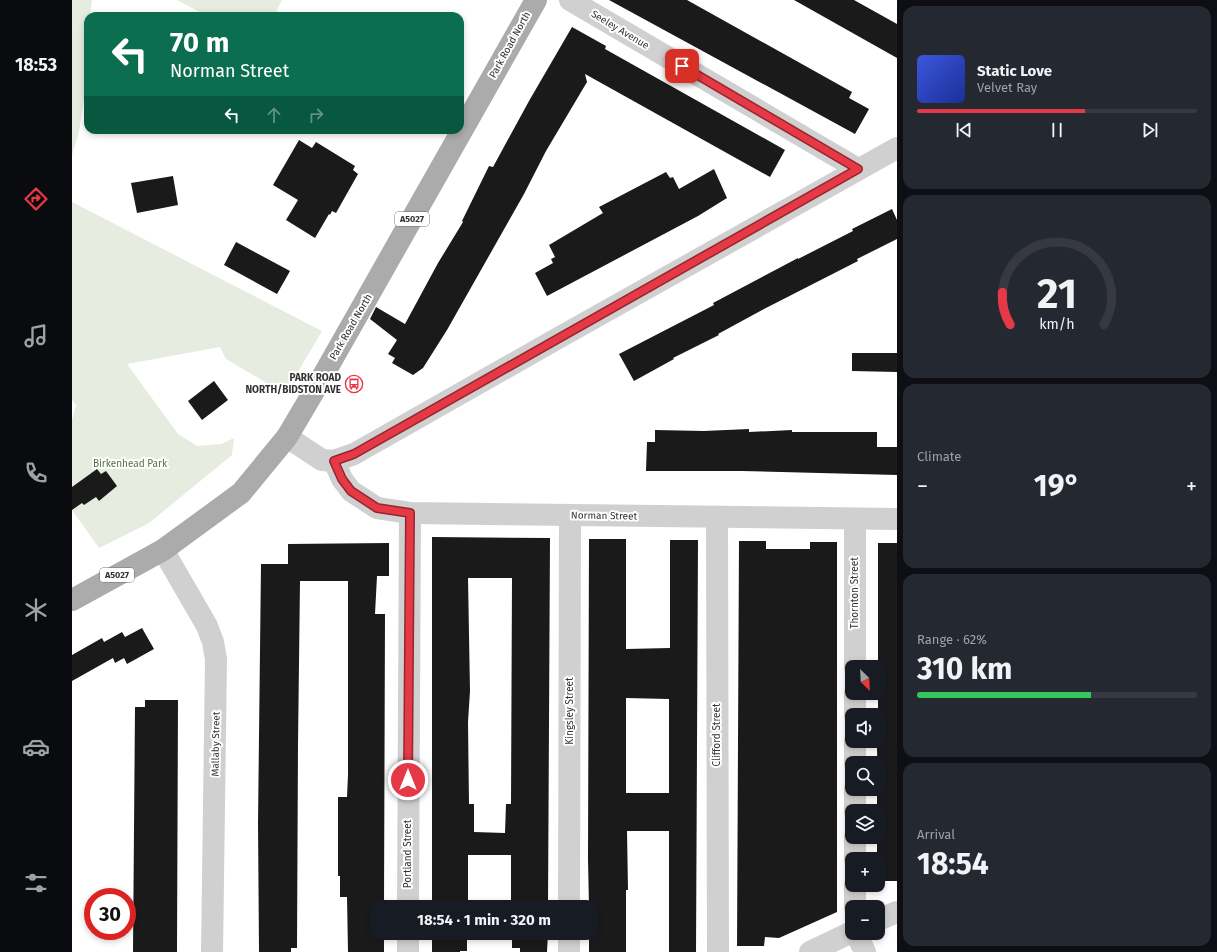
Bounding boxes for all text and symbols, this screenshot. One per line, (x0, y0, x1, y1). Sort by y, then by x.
street label: Seeley Avenue (589, 8, 651, 52)
street label: Park Road North (487, 10, 533, 80)
text: 70 m (170, 26, 229, 59)
icon: left (104, 28, 156, 80)
pin (665, 49, 699, 83)
text: 18:53 (15, 54, 57, 76)
icon: arrive (671, 55, 693, 77)
text: Norman Street (170, 60, 289, 82)
text: Static Love (977, 62, 1052, 80)
text: Velvet Ray (977, 80, 1037, 95)
icon: left (221, 104, 243, 126)
icon: ahead (263, 104, 285, 126)
icon: right (305, 104, 327, 126)
icon: previous (953, 119, 975, 141)
icon: pause (1046, 119, 1068, 141)
icon: next (1139, 119, 1161, 141)
icon: directions (22, 185, 50, 213)
road number: A5027 (395, 212, 429, 226)
text: 21 (1037, 269, 1077, 319)
street label: Park Road North (327, 292, 375, 362)
text: km/h (1039, 315, 1075, 332)
icon: music (22, 322, 50, 350)
place label: PARK ROAD NORTH/BIDSTON AVE (245, 372, 341, 396)
bus stop icon: PARK ROAD NORTH/BIDSTON AVE (344, 374, 364, 394)
text: Climate (917, 449, 961, 464)
park label: Birkenhead Park (93, 458, 168, 470)
icon: phone (22, 459, 50, 487)
text: 19° (1034, 468, 1080, 504)
text: − (917, 473, 928, 500)
text: + (1186, 473, 1197, 500)
street label: Norman Street (571, 509, 638, 523)
street label: Thornton Street (849, 557, 861, 629)
road number: A5027 (100, 568, 134, 582)
icon: climate (22, 596, 50, 624)
text: Range · 62% (917, 632, 987, 647)
text: 310 km (917, 651, 1012, 687)
north arrow (845, 660, 885, 700)
map controls (845, 660, 885, 940)
street label: Kingsley Street (564, 677, 576, 745)
street label: Clifford Street (711, 703, 723, 767)
button: sound (845, 708, 885, 748)
street label: Mallaby Street (209, 711, 223, 777)
icon: car (22, 733, 50, 761)
button: search (845, 756, 885, 796)
position arrow (387, 759, 429, 801)
button: layers (845, 804, 885, 844)
street label: Portland Street (402, 819, 414, 888)
text: Arrival (917, 827, 955, 842)
text: 18:54 (917, 846, 989, 882)
button: + (845, 852, 885, 892)
icon: filters (22, 869, 50, 897)
speed limit sign: 30 (84, 888, 136, 940)
button: − (845, 900, 885, 940)
text: 18:54 · 1 min · 320 m (417, 911, 551, 929)

